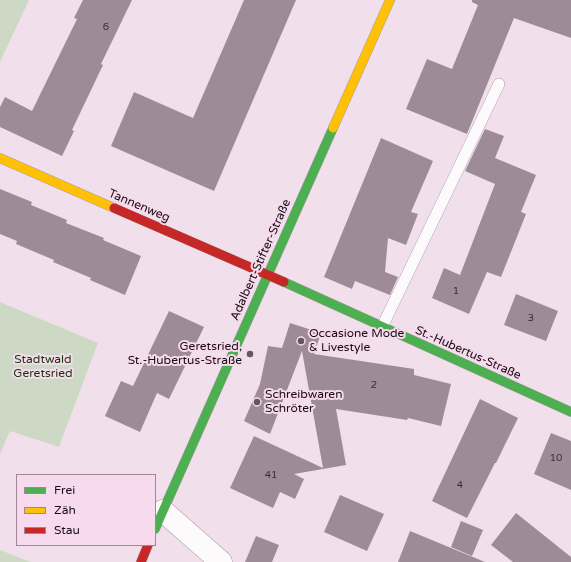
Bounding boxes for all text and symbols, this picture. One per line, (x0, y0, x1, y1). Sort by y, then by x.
house number: 6 (103, 21, 109, 33)
street label: Tannenweg (106, 187, 172, 225)
street label: Adalbert-Stifter-Straße (228, 197, 294, 323)
house number: 1 (453, 285, 459, 297)
house number: 3 (528, 312, 534, 324)
street label: St.-Hubertus-Straße (413, 323, 523, 383)
place label: Occasione Mode & Livestyle (309, 327, 404, 355)
marker: Occasione Mode & Livestyle (296, 336, 306, 346)
place label: Geretsried, St.-Hubertus-Straße (128, 340, 242, 368)
marker: Geretsried, St.-Hubertus-Straße (245, 349, 255, 359)
park label: Stadtwald Geretsried (13, 353, 73, 381)
house number: 2 (371, 379, 377, 391)
place label: Schreibwaren Schröter (265, 388, 342, 416)
marker: Schreibwaren Schröter (252, 397, 262, 407)
house number: 10 (550, 452, 562, 464)
house number: 41 (265, 469, 277, 481)
legend (16, 474, 156, 546)
house number: 4 (457, 479, 463, 491)
text: Frei (54, 483, 75, 497)
text: Zäh (54, 503, 76, 517)
text: Stau (54, 523, 80, 537)

